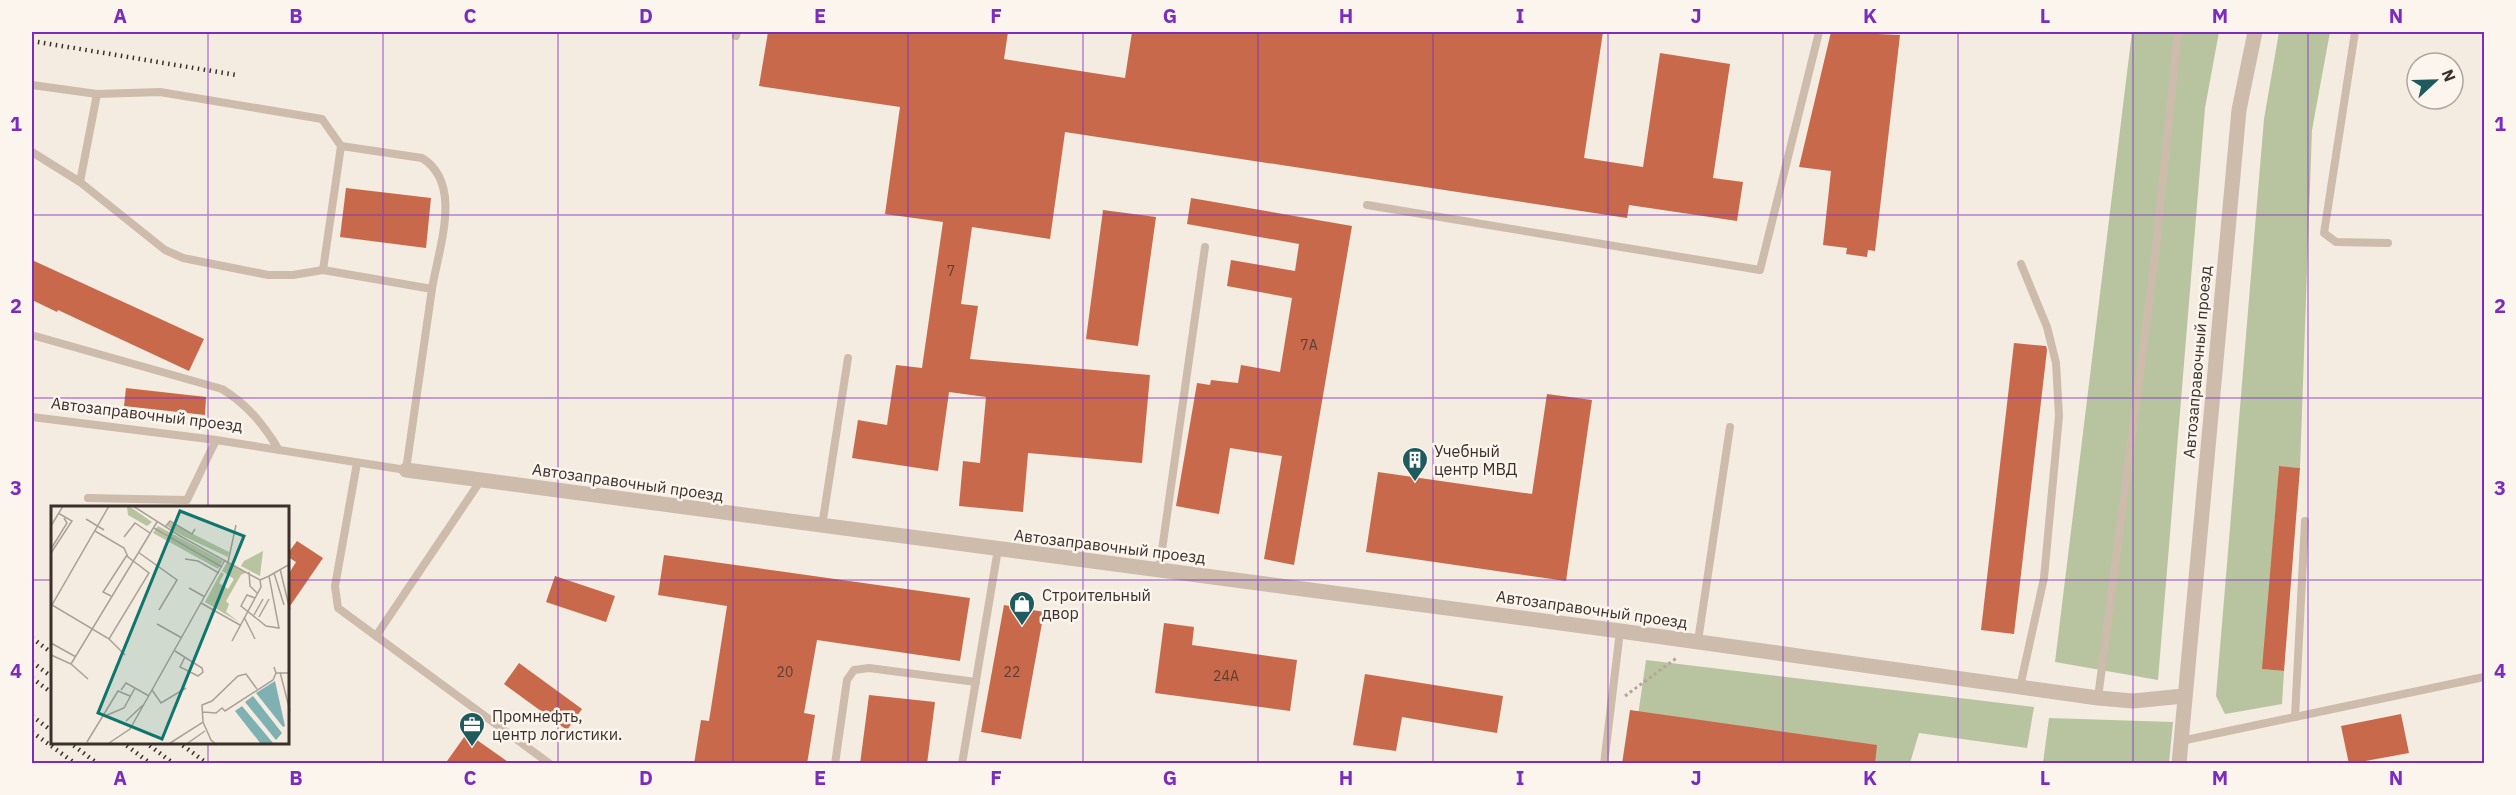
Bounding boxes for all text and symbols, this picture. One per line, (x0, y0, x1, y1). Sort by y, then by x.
text: A (113, 2, 127, 29)
text: B (289, 2, 303, 29)
text: C (463, 2, 477, 29)
text: D (639, 2, 653, 29)
text: E (814, 2, 826, 29)
text: F (990, 2, 1002, 29)
text: G (1163, 2, 1177, 29)
text: H (1339, 2, 1353, 29)
text: I (1516, 2, 1524, 29)
text: J (1690, 2, 1702, 29)
text: K (1863, 2, 1877, 29)
text: L (2040, 2, 2050, 29)
text: M (2212, 2, 2228, 29)
text: N (2389, 2, 2403, 29)
north arrow (2405, 51, 2465, 111)
text: N (2437, 66, 2460, 85)
text: 1 (10, 110, 22, 137)
text: 1 (2494, 110, 2506, 137)
house number: 7 (947, 262, 955, 280)
street label: Автозаправочный проезд (2179, 265, 2215, 459)
text: 2 (10, 292, 22, 319)
text: 2 (2494, 292, 2506, 319)
house number: 7А (1300, 336, 1318, 354)
street label: Автозаправочный проезд (50, 392, 244, 436)
place label: Учебный центр МВД (1434, 441, 1518, 479)
building icon: Учебный центр МВД (1400, 445, 1430, 483)
street label: Автозаправочный проезд (531, 459, 725, 505)
text: 3 (10, 474, 22, 501)
text: 3 (2494, 474, 2506, 501)
inset map (51, 506, 290, 744)
street label: Автозаправочный проезд (1013, 524, 1207, 568)
place label: Строительный двор (1042, 585, 1151, 623)
street label: Автозаправочный проезд (1495, 586, 1689, 632)
shop icon: Строительный двор (1007, 589, 1037, 627)
text: 4 (10, 657, 22, 684)
text: 4 (2494, 657, 2506, 684)
house number: 20 (777, 663, 793, 681)
house number: 22 (1004, 663, 1020, 681)
house number: 24А (1213, 667, 1239, 685)
place label: Промнефть, центр логистики. (492, 706, 622, 744)
office icon: Промнефть, центр логистики. (457, 710, 487, 748)
text: A (113, 764, 127, 791)
text: B (289, 764, 303, 791)
text: C (463, 764, 477, 791)
text: D (639, 764, 653, 791)
text: E (814, 764, 826, 791)
text: F (990, 764, 1002, 791)
text: G (1163, 764, 1177, 791)
text: H (1339, 764, 1353, 791)
text: I (1516, 764, 1524, 791)
text: J (1690, 764, 1702, 791)
text: K (1863, 764, 1877, 791)
text: L (2040, 764, 2050, 791)
text: M (2212, 764, 2228, 791)
text: N (2389, 764, 2403, 791)

